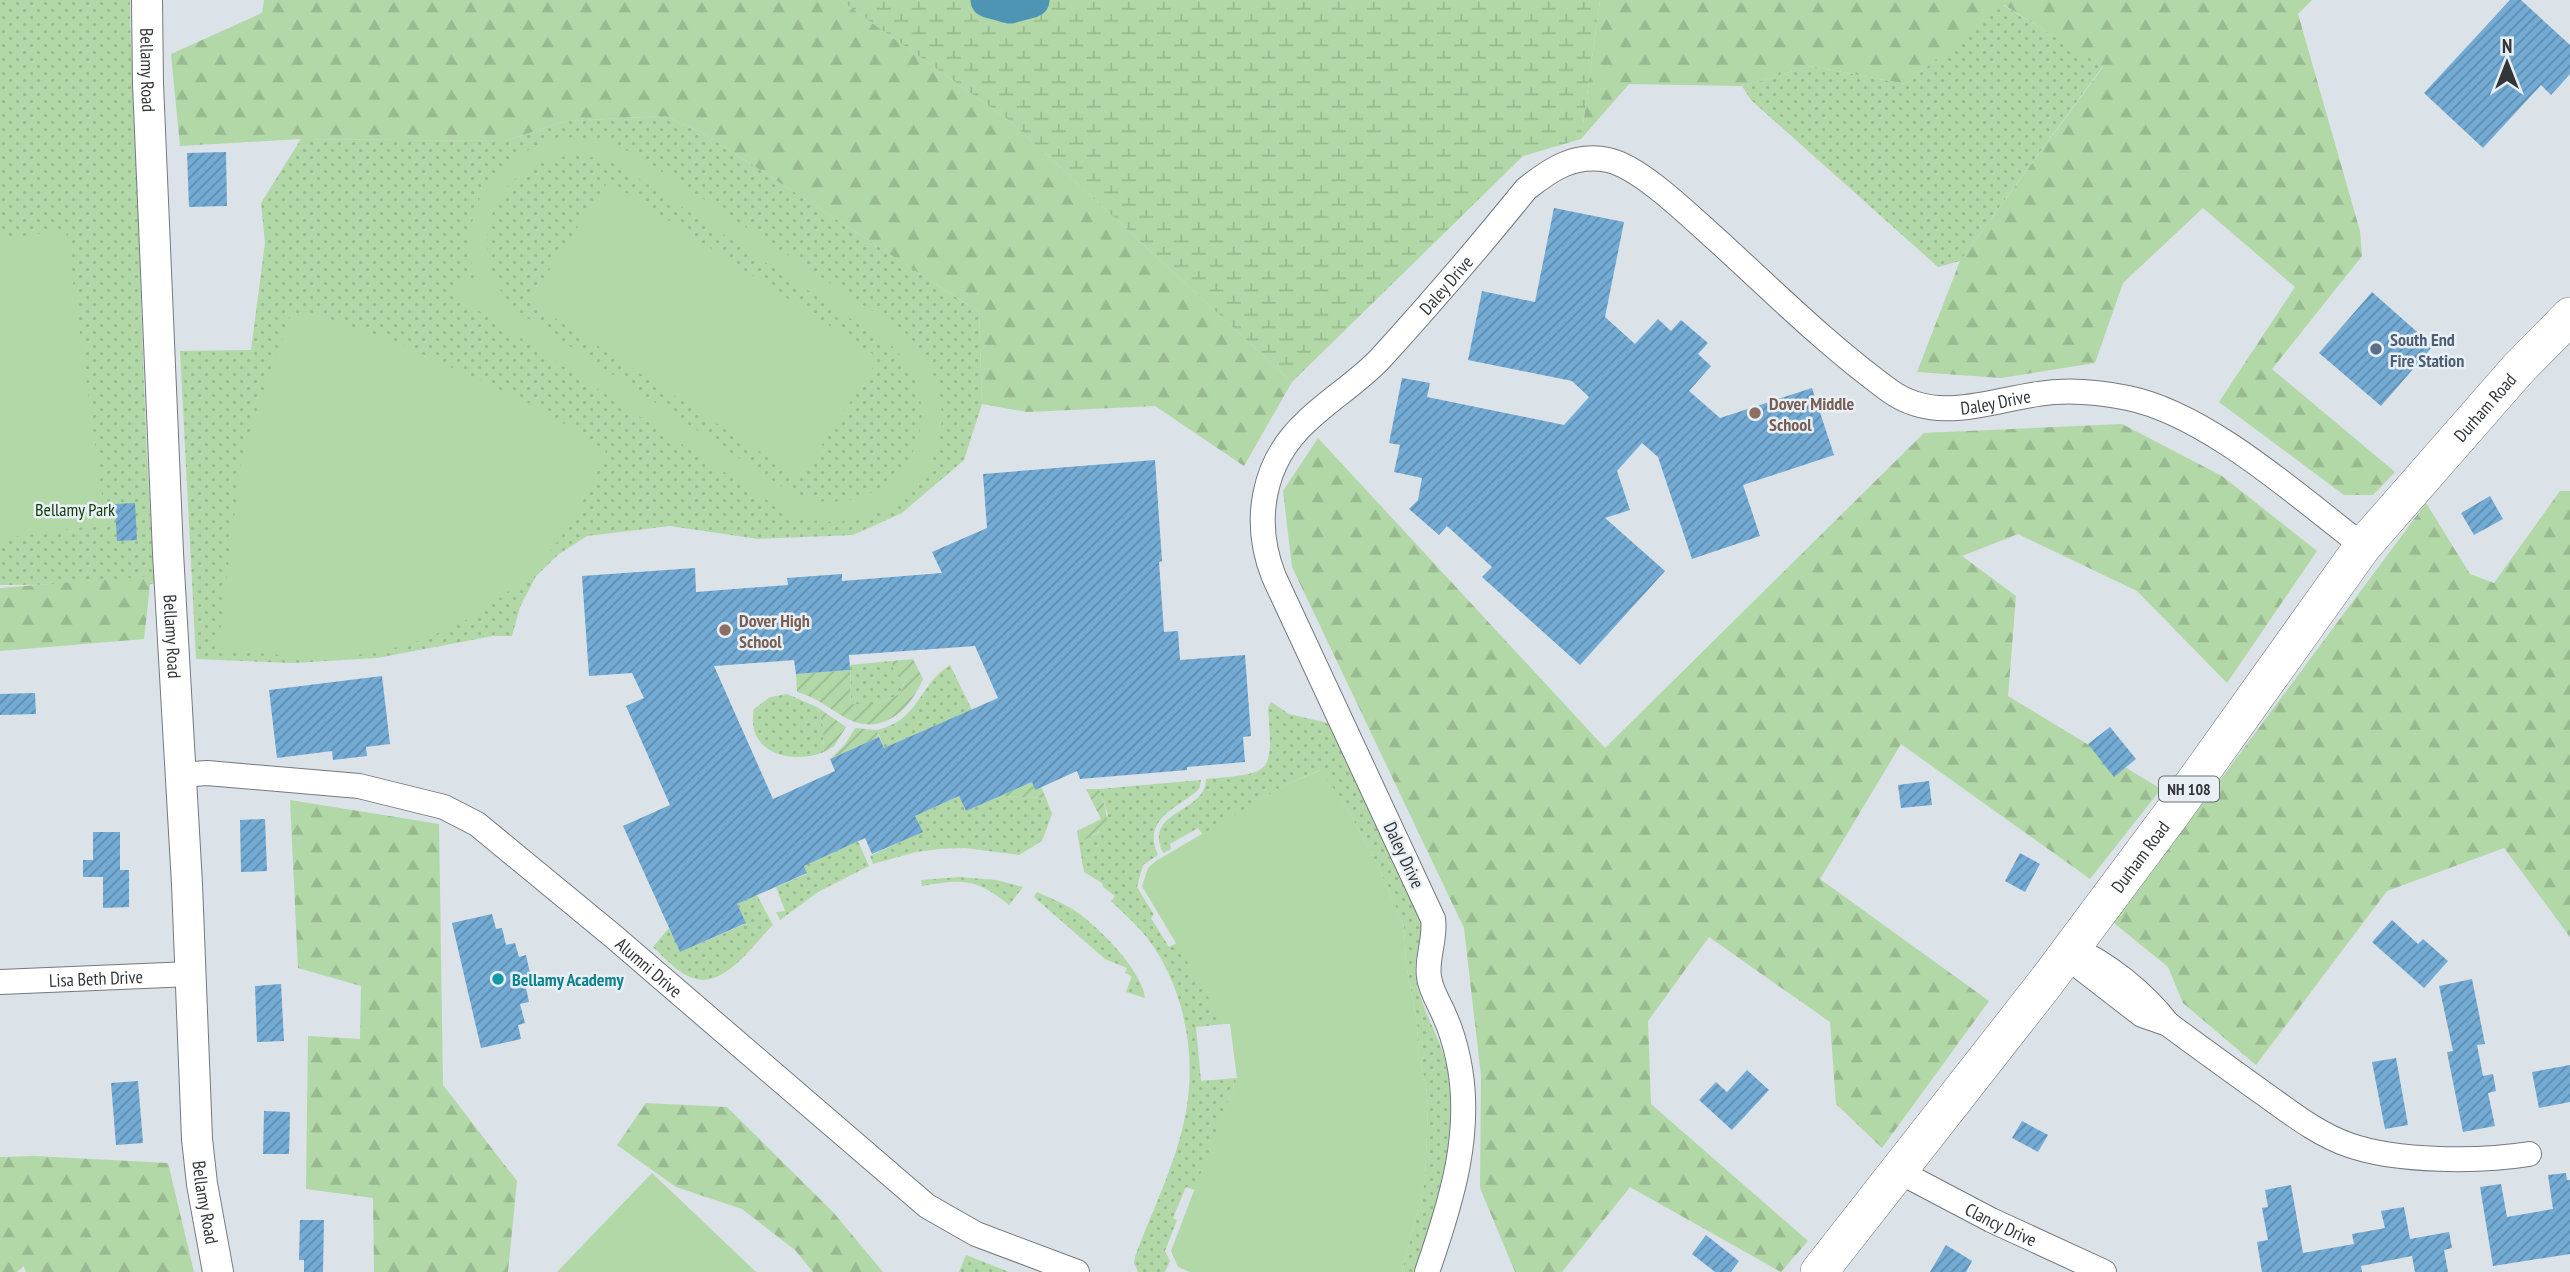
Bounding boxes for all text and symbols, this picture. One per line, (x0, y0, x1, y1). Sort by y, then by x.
street label: Bellamy Road (136, 28, 161, 112)
north arrow (2472, 28, 2542, 98)
text: N (2502, 34, 2512, 58)
street label: Daley Drive (1414, 251, 1478, 319)
place label: South End Fire Station (2390, 328, 2464, 372)
marker: South End Fire Station (2368, 341, 2384, 357)
street label: Durham Road (2448, 368, 2521, 446)
street label: Daley Drive (1959, 384, 2032, 419)
place label: Dover Middle School (1769, 392, 1855, 436)
marker: Dover Middle School (1747, 405, 1763, 421)
park label: Bellamy Park (35, 498, 115, 521)
street label: Bellamy Road (159, 594, 187, 679)
place label: Dover High School (739, 609, 810, 653)
marker: Dover High School (717, 622, 733, 638)
road number: NH 108 (2159, 776, 2219, 802)
street label: Durham Road (2106, 816, 2174, 897)
street label: Daley Drive (1379, 818, 1429, 892)
street label: Alumni Drive (611, 932, 687, 1002)
street label: Lisa Beth Drive (49, 965, 143, 991)
place label: Bellamy Academy (512, 968, 624, 991)
marker: Bellamy Academy (490, 971, 506, 987)
street label: Bellamy Road (188, 1159, 224, 1246)
street label: Clancy Drive (1961, 1197, 2040, 1251)

